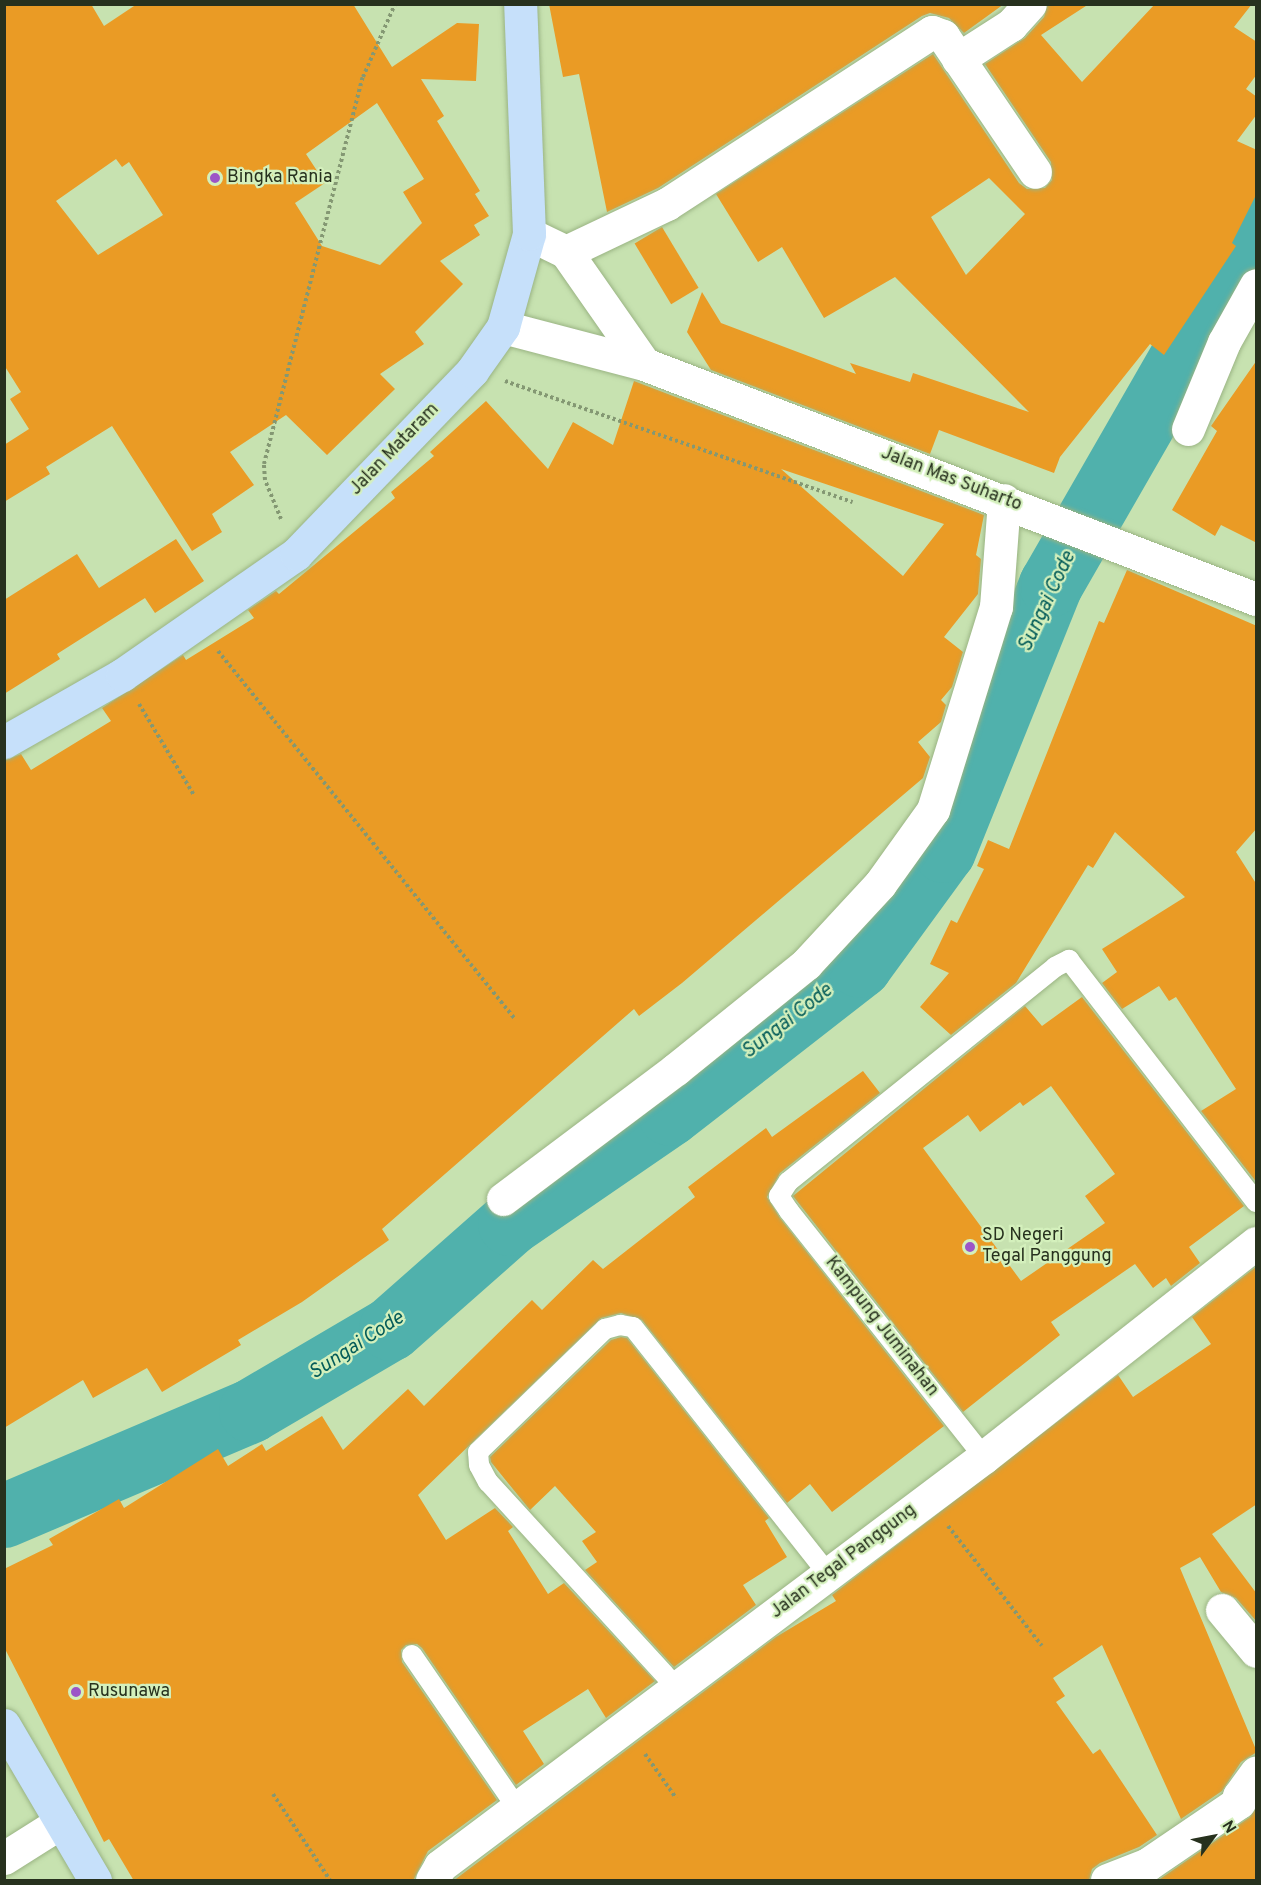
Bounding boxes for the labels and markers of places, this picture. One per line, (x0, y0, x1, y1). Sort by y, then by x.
place label: Bingka Rania (227, 167, 332, 189)
marker: Bingka Rania (208, 171, 222, 185)
place label: SD Negeri Tegal Panggung (982, 1226, 1112, 1268)
marker: SD Negeri Tegal Panggung (963, 1240, 977, 1254)
place label: Rusunawa (88, 1681, 170, 1703)
marker: Rusunawa (69, 1685, 83, 1699)

